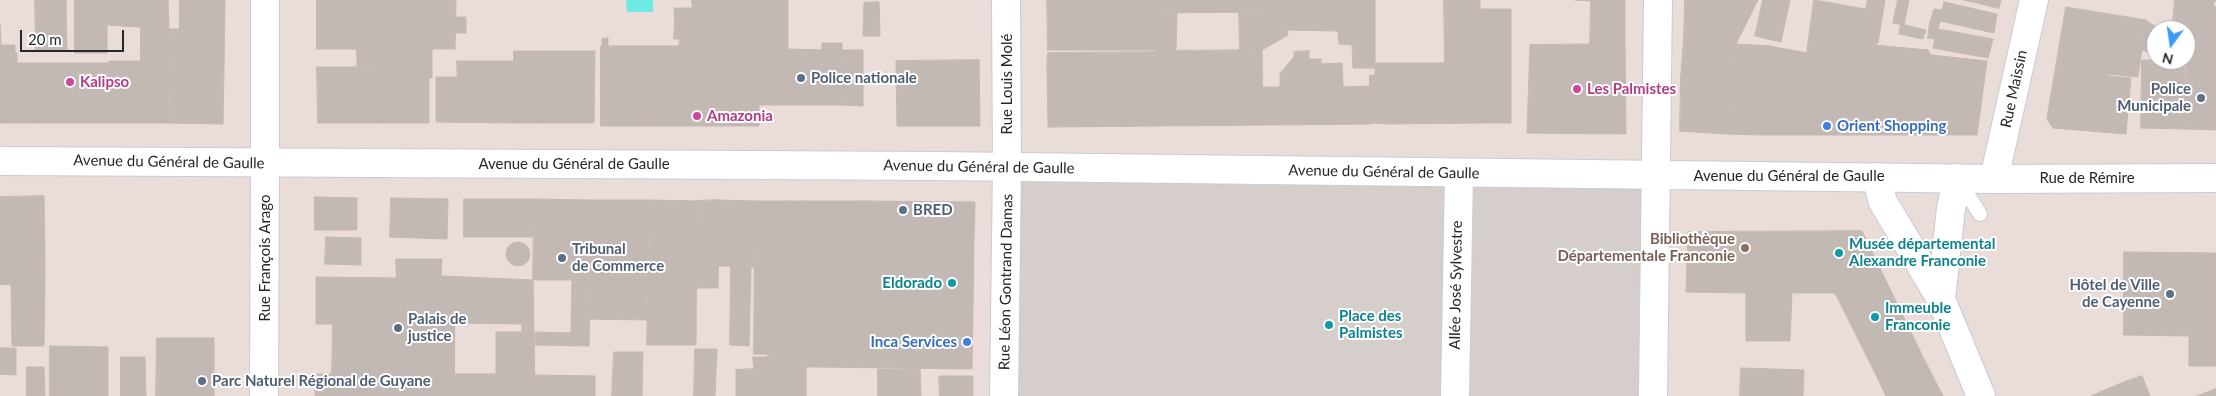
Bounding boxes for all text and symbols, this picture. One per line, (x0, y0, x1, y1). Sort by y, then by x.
scale bar (22, 20, 126, 52)
north arrow (2146, 20, 2196, 70)
text: 20 m (28, 30, 62, 48)
street label: Rue Louis Molé (998, 34, 1016, 134)
street label: Rue Maissin (1997, 49, 2031, 129)
text: N (2160, 50, 2175, 69)
place label: Police nationale (811, 69, 917, 87)
marker: Police nationale (795, 72, 807, 84)
place label: Kalipso (80, 73, 129, 91)
marker: Kalipso (64, 76, 76, 88)
place label: Les Palmistes (1587, 80, 1676, 98)
place label: Police Municipale (2117, 80, 2191, 115)
marker: Les Palmistes (1571, 83, 1583, 95)
marker: Police Municipale (2195, 92, 2207, 104)
place label: Amazonia (707, 107, 773, 125)
marker: Amazonia (691, 110, 703, 122)
place label: Orient Shopping (1837, 117, 1946, 135)
marker: Orient Shopping (1821, 120, 1833, 132)
street label: Avenue du Général de Gaulle (73, 151, 265, 173)
street label: Avenue du Général de Gaulle (478, 155, 670, 173)
street label: Avenue du Général de Gaulle (883, 156, 1075, 178)
street label: Avenue du Général de Gaulle (1288, 161, 1480, 183)
street label: Avenue du Général de Gaulle (1693, 167, 1885, 185)
street label: Rue de Rémire (2039, 169, 2135, 187)
street label: Rue Léon Gontrand Damas (995, 194, 1017, 370)
street label: Rue François Arago (256, 195, 274, 321)
place label: BRED (913, 201, 953, 219)
marker: BRED (897, 204, 909, 216)
street label: Allée José Sylvestre (1446, 220, 1466, 350)
place label: Bibliothèque Départementale Franconie (1557, 230, 1735, 265)
place label: Musée départemental Alexandre Franconie (1849, 235, 1995, 270)
place label: Tribunal de Commerce (572, 240, 664, 275)
marker: Bibliothèque Départementale Franconie (1739, 242, 1751, 254)
marker: Musée départemental Alexandre Franconie (1833, 247, 1845, 259)
marker: Tribunal de Commerce (556, 252, 568, 264)
place label: Eldorado (882, 274, 942, 292)
place label: Hôtel de Ville de Cayenne (2069, 276, 2160, 311)
marker: Eldorado (946, 277, 958, 289)
marker: Hôtel de Ville de Cayenne (2164, 288, 2176, 300)
place label: Immeuble Franconie (1885, 299, 1951, 334)
place label: Place des Palmistes (1339, 307, 1402, 342)
place label: Palais de justice (408, 310, 467, 345)
marker: Immeuble Franconie (1869, 311, 1881, 323)
marker: Place des Palmistes (1323, 319, 1335, 331)
marker: Palais de justice (392, 322, 404, 334)
place label: Inca Services (870, 333, 957, 351)
marker: Inca Services (961, 336, 973, 348)
place label: Parc Naturel Régional de Guyane (212, 372, 431, 390)
marker: Parc Naturel Régional de Guyane (196, 375, 208, 387)

